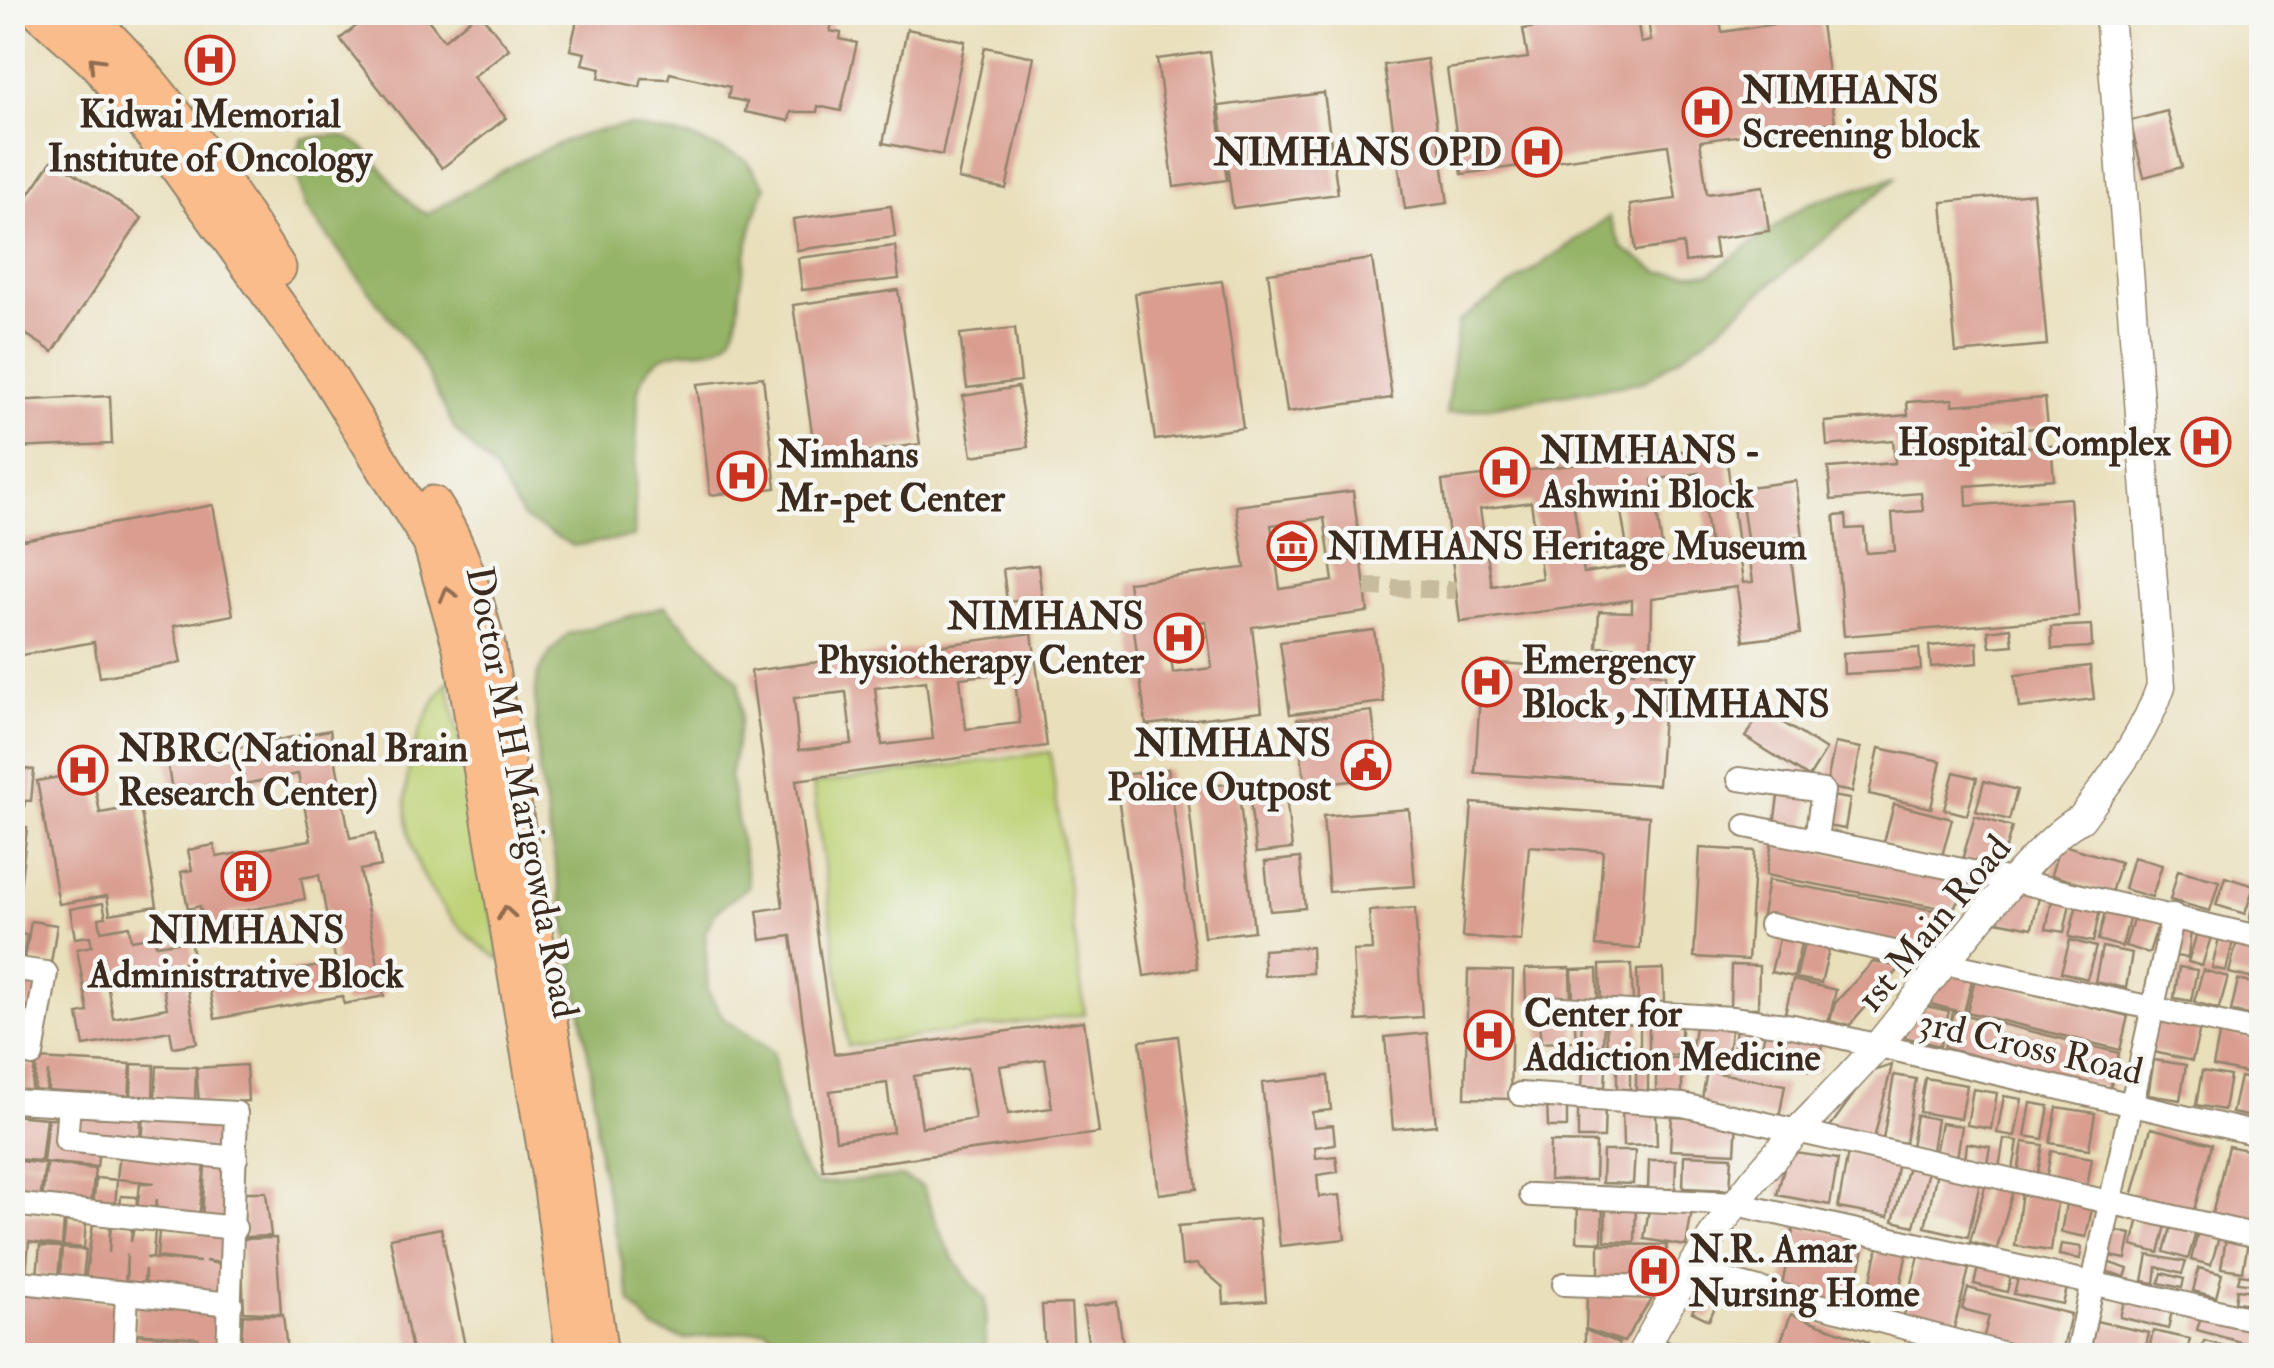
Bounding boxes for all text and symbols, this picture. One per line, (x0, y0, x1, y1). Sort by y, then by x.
hospital icon: Kidwai Memorial Institute of Oncology (184, 34, 236, 86)
one-way arrow (89, 57, 107, 75)
place label: NIMHANS Screening block (1741, 67, 1981, 159)
hospital icon: NIMHANS Screening block (1681, 86, 1733, 138)
place label: Kidwai Memorial Institute of Oncology (48, 91, 373, 183)
hospital icon: NIMHANS OPD (1511, 126, 1563, 178)
place label: NIMHANS OPD (1213, 129, 1502, 177)
hospital icon: Hospital Complex (2180, 416, 2232, 468)
place label: Hospital Complex (1898, 419, 2171, 467)
place label: NIMHANS - Ashwini Block (1538, 427, 1761, 519)
place label: Nimhans Mr-pet Center (776, 431, 1006, 523)
hospital icon: NIMHANS - Ashwini Block (1479, 446, 1531, 498)
hospital icon: Nimhans Mr-pet Center (716, 450, 768, 502)
museum icon: NIMHANS Heritage Museum (1266, 520, 1318, 572)
place label: NIMHANS Heritage Museum (1326, 523, 1807, 571)
street label: Doctor M H Marigowda Road (455, 562, 589, 1022)
one-way arrow (439, 586, 460, 603)
place label: NIMHANS Physiotherapy Center (817, 593, 1145, 685)
hospital icon: NIMHANS Physiotherapy Center (1153, 612, 1205, 664)
place label: Emergency Block , NIMHANS (1522, 637, 1830, 729)
hospital icon: Emergency Block , NIMHANS (1461, 656, 1513, 708)
place label: NIMHANS Police Outpost (1107, 720, 1332, 812)
place label: NBRC(National Brain Research Center) (117, 725, 469, 817)
public building icon: NIMHANS Police Outpost (1340, 739, 1392, 791)
hospital icon: NBRC(National Brain Research Center) (57, 744, 109, 796)
street label: 1st Main Road (1846, 825, 2022, 1022)
building icon: NIMHANS Administrative Block (220, 850, 272, 902)
one-way arrow (496, 905, 517, 922)
place label: NIMHANS Administrative Block (86, 907, 405, 999)
place label: Center for Addiction Medicine (1522, 990, 1821, 1082)
street label: 3rd Cross Road (1914, 998, 2148, 1096)
hospital icon: Center for Addiction Medicine (1463, 1009, 1515, 1061)
place label: N.R. Amar Nursing Home (1688, 1226, 1920, 1318)
hospital icon: N.R. Amar Nursing Home (1628, 1245, 1680, 1297)

